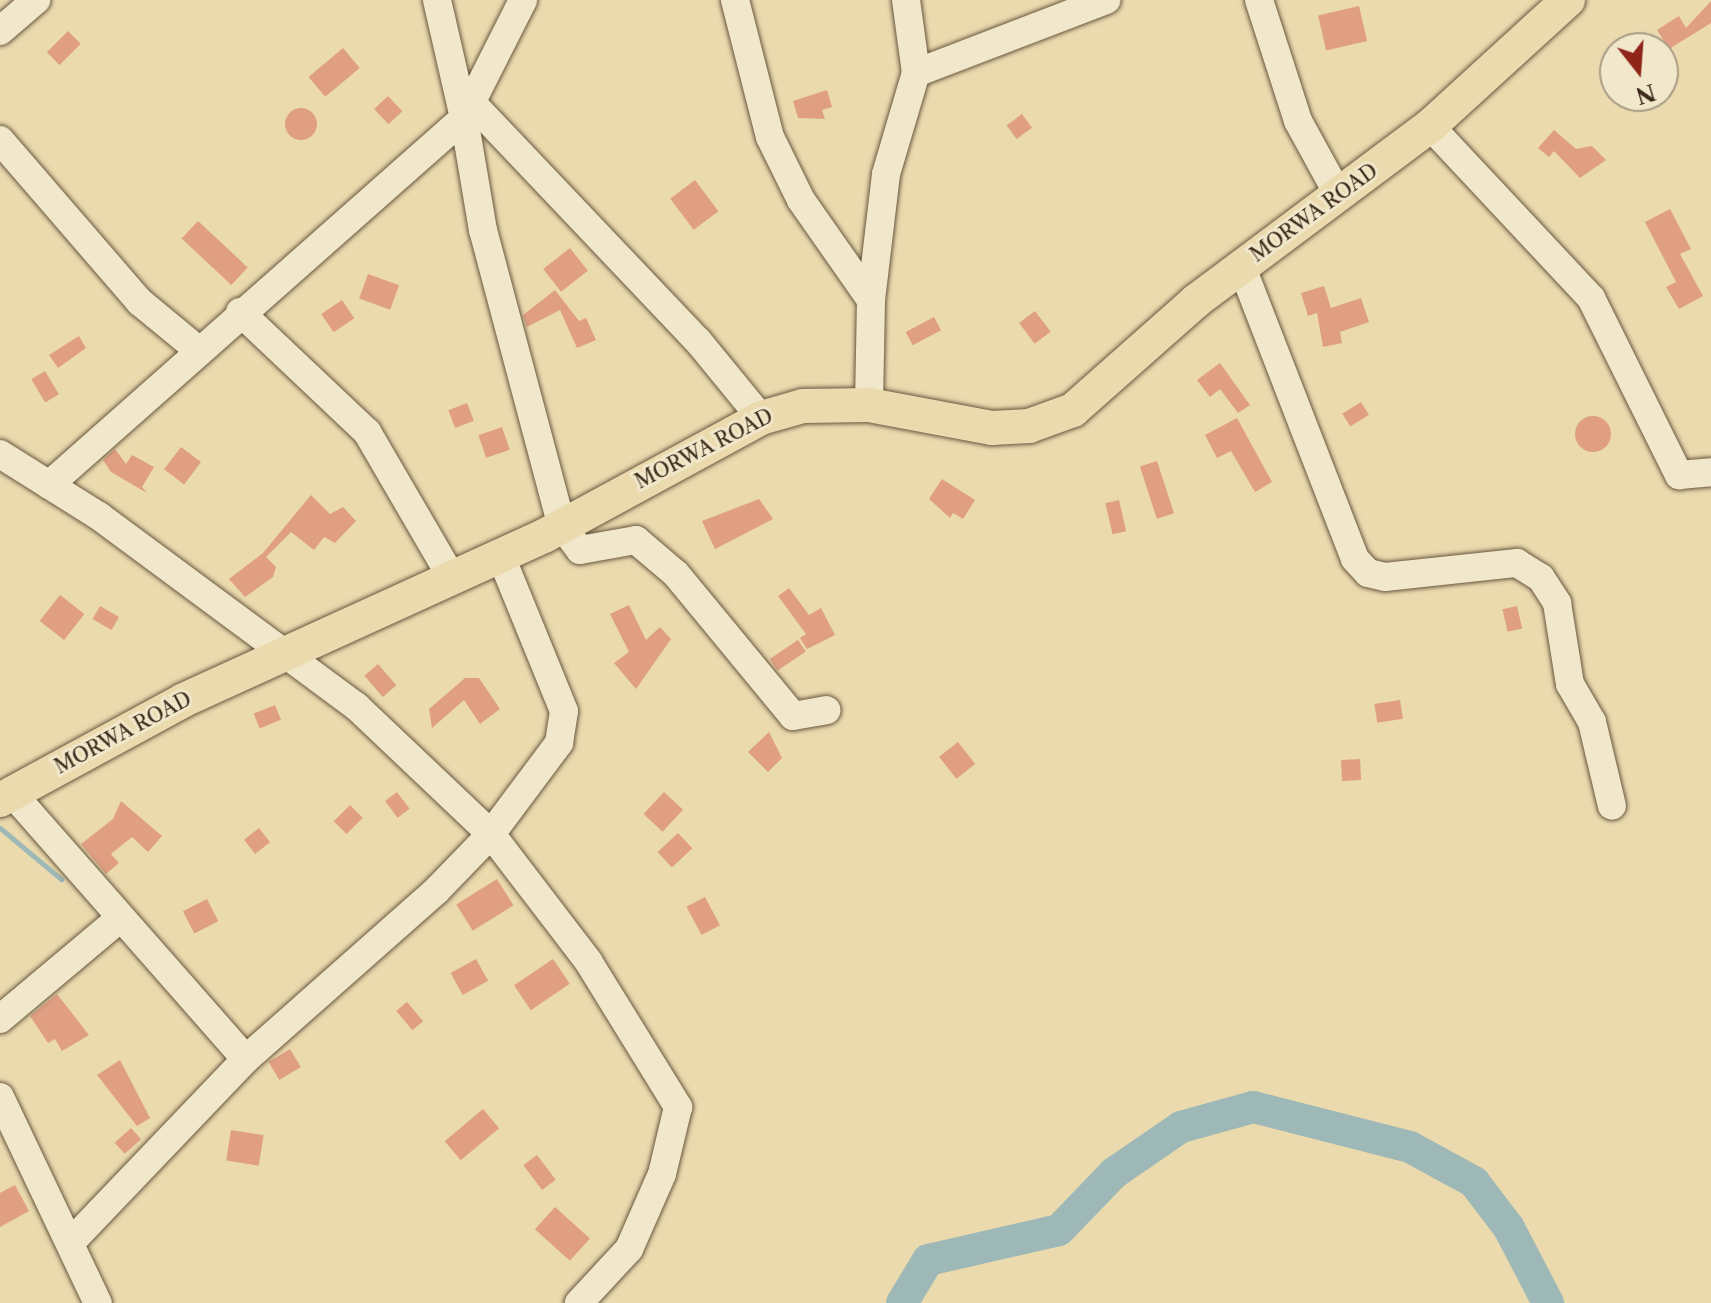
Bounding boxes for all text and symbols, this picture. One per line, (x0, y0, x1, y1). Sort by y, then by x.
north arrow (1599, 32, 1679, 112)
text: N (1632, 78, 1659, 109)
street label: MORWA ROAD (1245, 159, 1383, 267)
street label: MORWA ROAD (631, 404, 777, 494)
street label: MORWA ROAD (50, 687, 196, 779)

